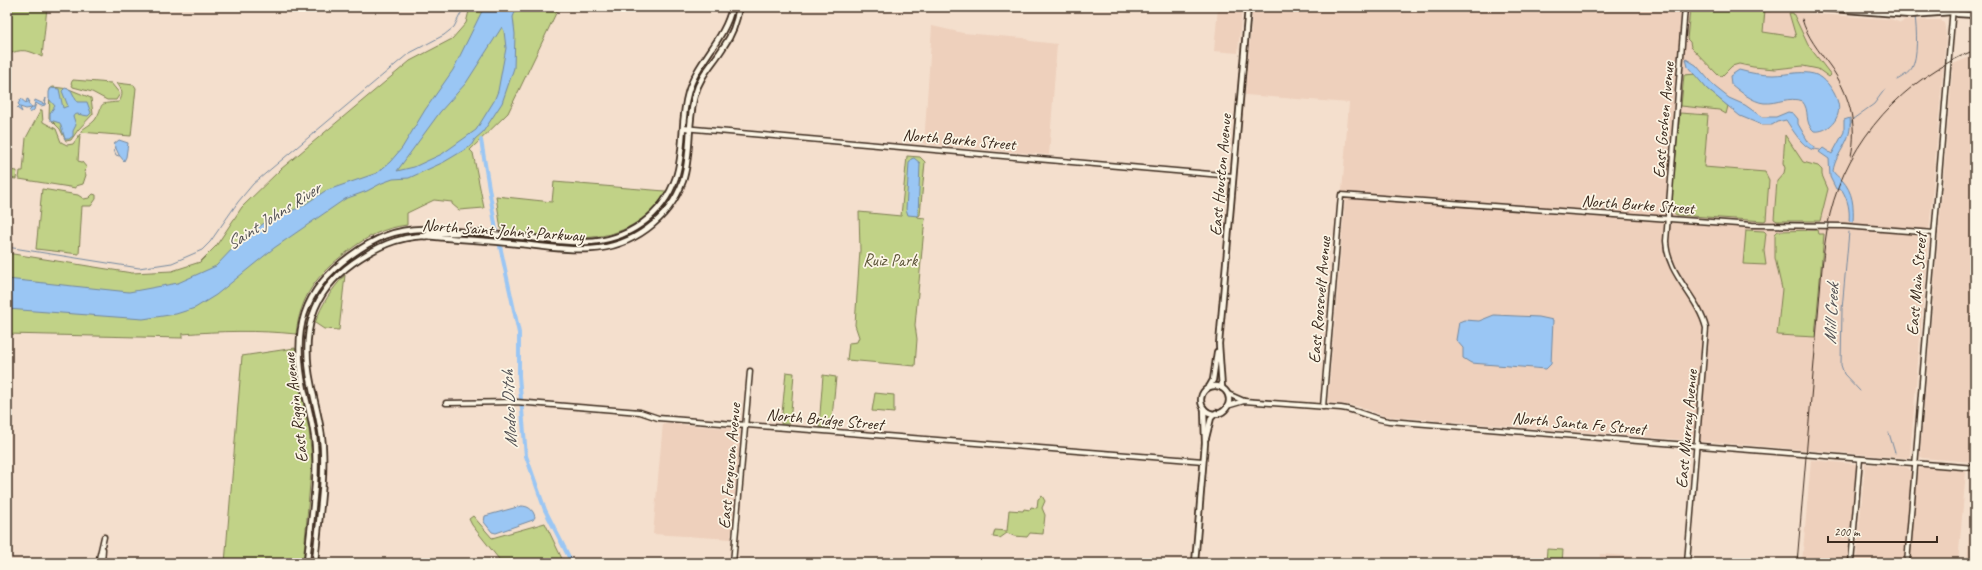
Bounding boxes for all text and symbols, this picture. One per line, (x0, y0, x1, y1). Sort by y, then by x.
street label: East Goshen Avenue (1648, 60, 1679, 179)
street label: East Houston Avenue (1205, 112, 1236, 237)
street label: North Burke Street (902, 124, 1019, 155)
water label: Saint Johns River (222, 176, 327, 254)
street label: North Burke Street (1581, 190, 1697, 219)
street label: North Saint John's Parkway (421, 214, 586, 247)
street label: East Main Street (1902, 230, 1932, 336)
street label: East Roosevelt Avenue (1304, 234, 1336, 364)
park label: Ruiz Park (863, 250, 919, 271)
water label: Mill Creek (1818, 280, 1844, 345)
street label: East Riggin Avenue (278, 350, 313, 464)
water label: Modoc Ditch (496, 368, 522, 448)
street label: East Murray Avenue (1671, 368, 1702, 489)
street label: East Ferguson Avenue (714, 401, 746, 530)
street label: North Bridge Street (766, 404, 887, 435)
street label: North Santa Fe Street (1512, 407, 1649, 440)
scale bar (1828, 518, 1937, 544)
text: 200 m (1834, 524, 1861, 540)

